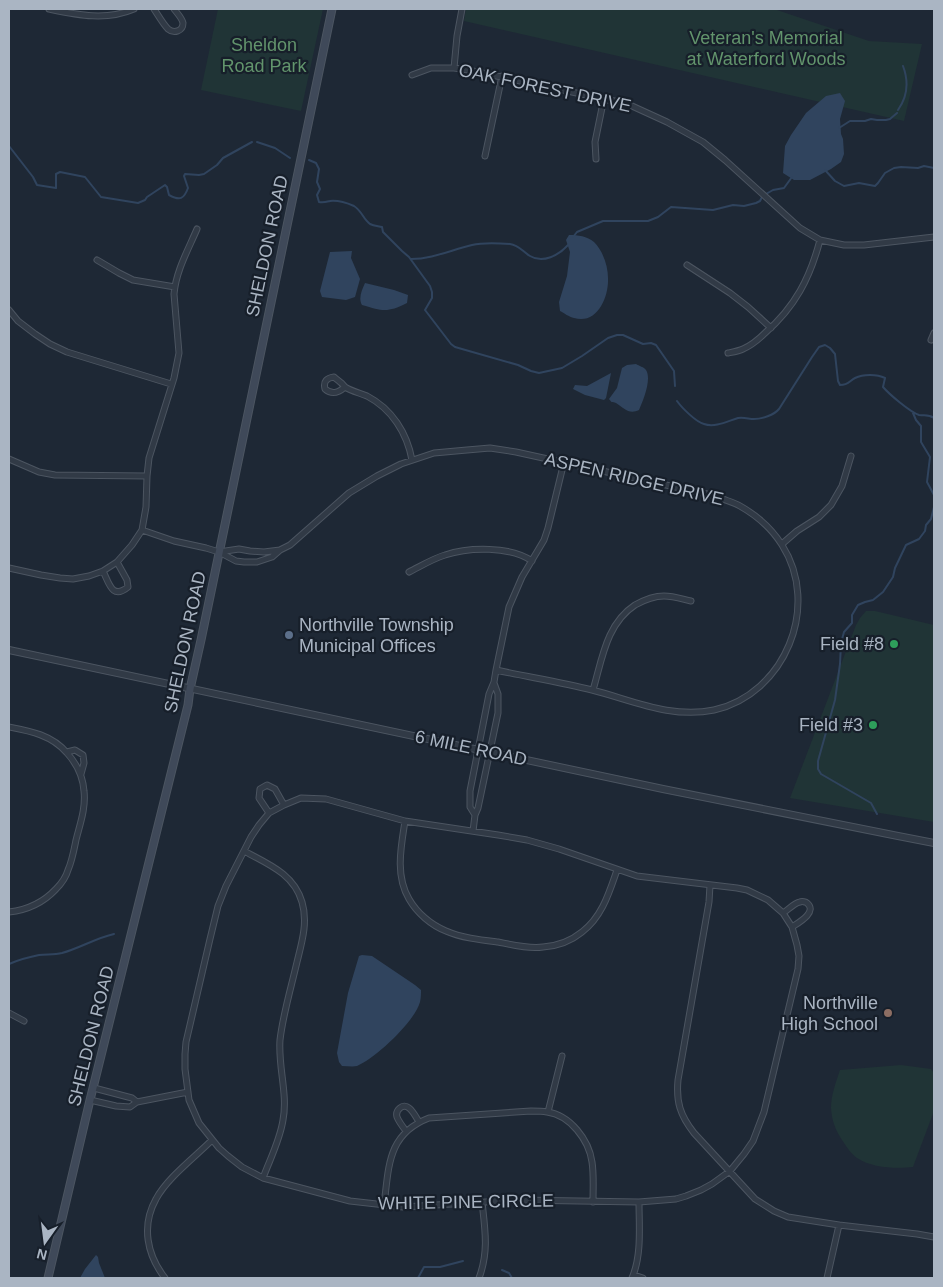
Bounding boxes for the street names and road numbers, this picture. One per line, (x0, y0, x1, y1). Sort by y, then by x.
street label: OAK FOREST DRIVE (457, 60, 633, 116)
street label: SHELDON ROAD (242, 173, 292, 319)
street label: ASPEN RIDGE DRIVE (543, 449, 725, 509)
street label: SHELDON ROAD (160, 569, 210, 715)
street label: 6 MILE ROAD (413, 726, 529, 770)
street label: SHELDON ROAD (64, 964, 118, 1108)
street label: WHITE PINE CIRCLE (378, 1190, 554, 1214)

